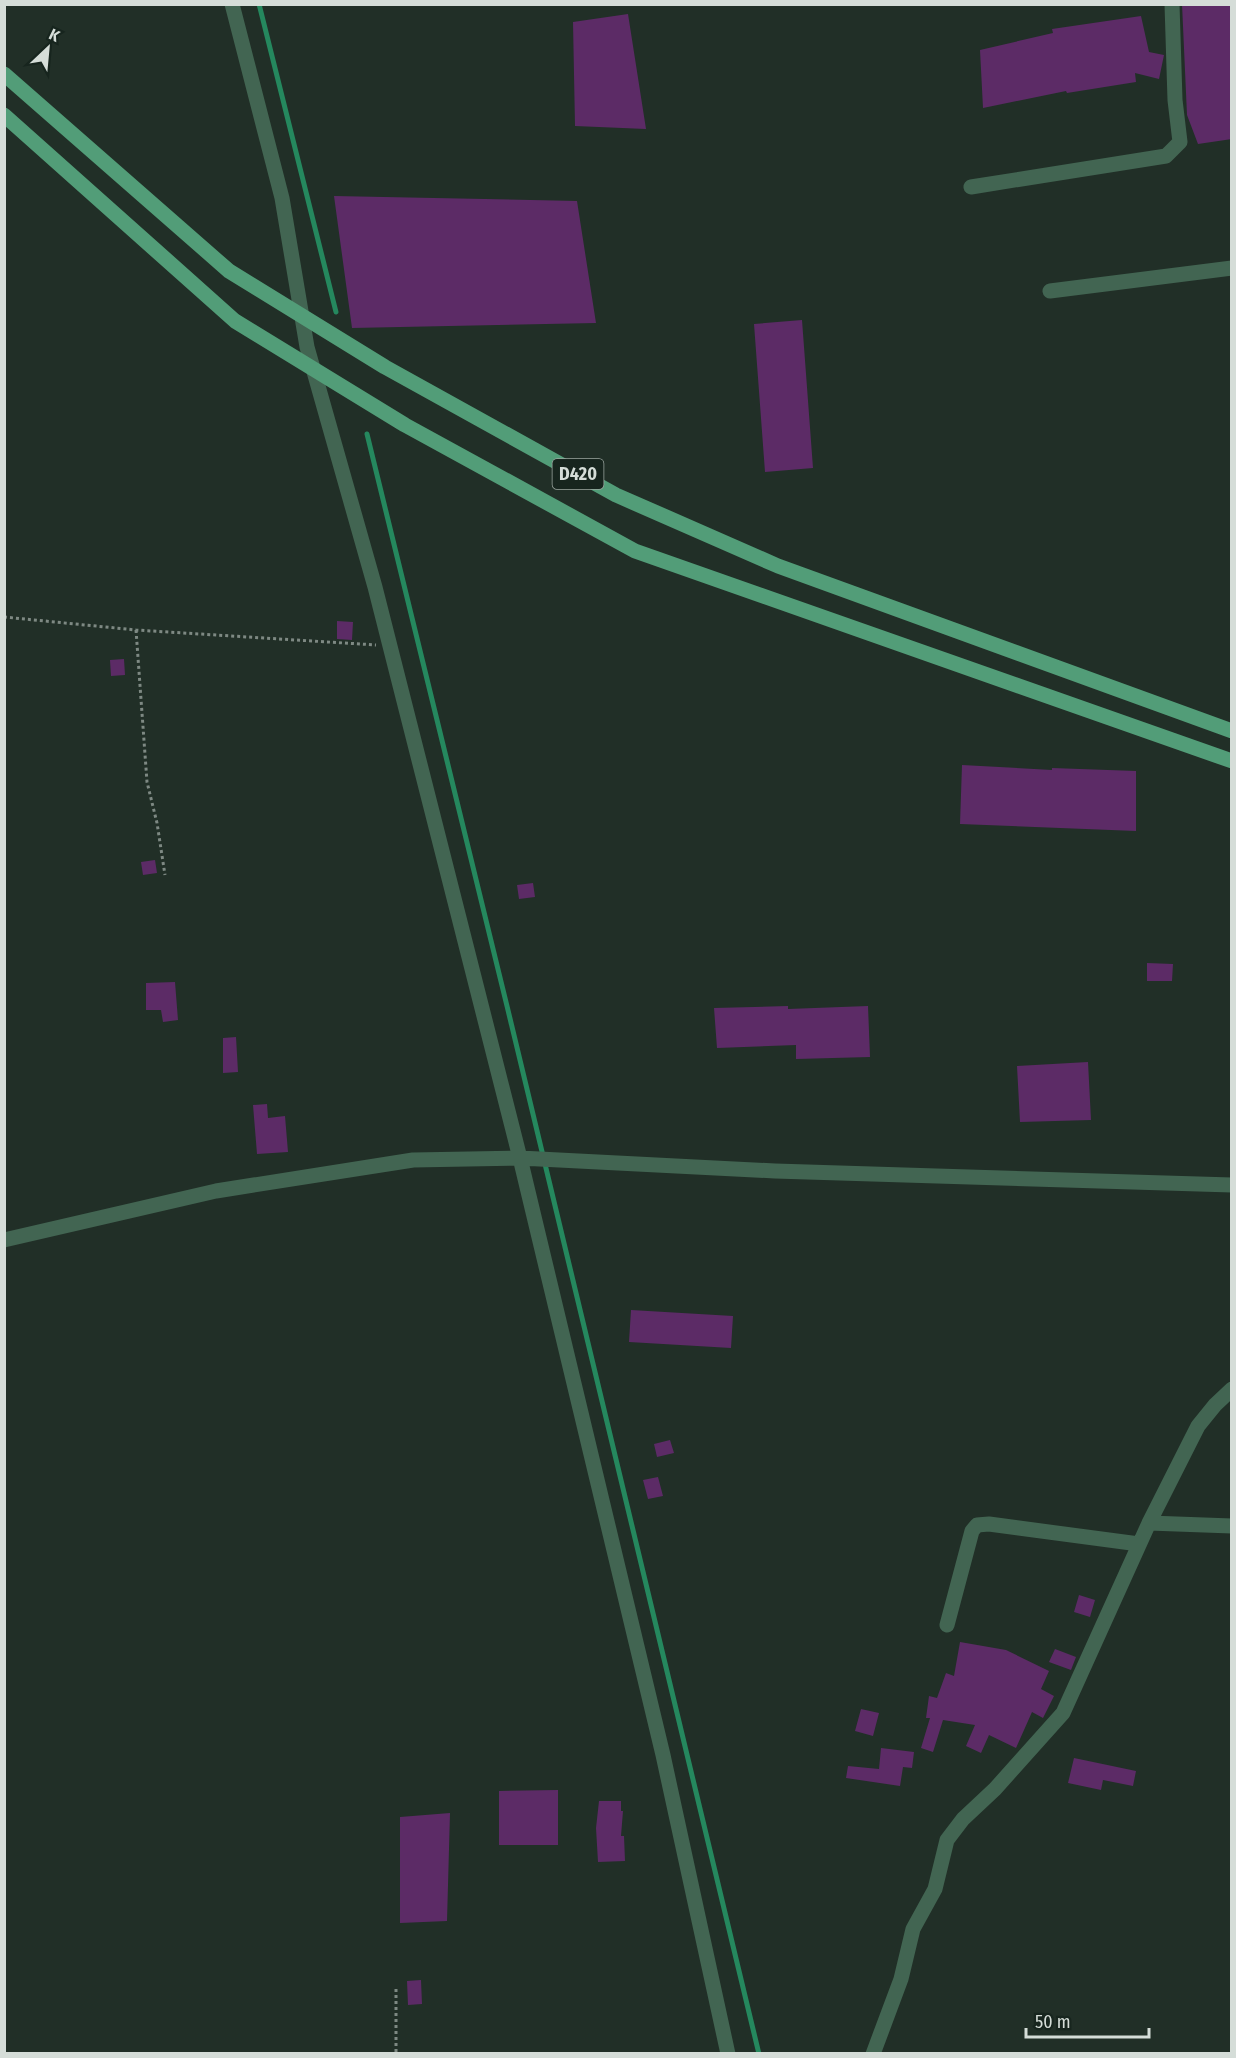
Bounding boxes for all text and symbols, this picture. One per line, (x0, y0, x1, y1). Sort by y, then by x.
north arrow (18, 18, 78, 78)
text: K (46, 24, 63, 46)
road number: D420 (552, 459, 604, 489)
scale bar (1026, 2001, 1149, 2039)
text: 50 m (1035, 2011, 1071, 2033)

